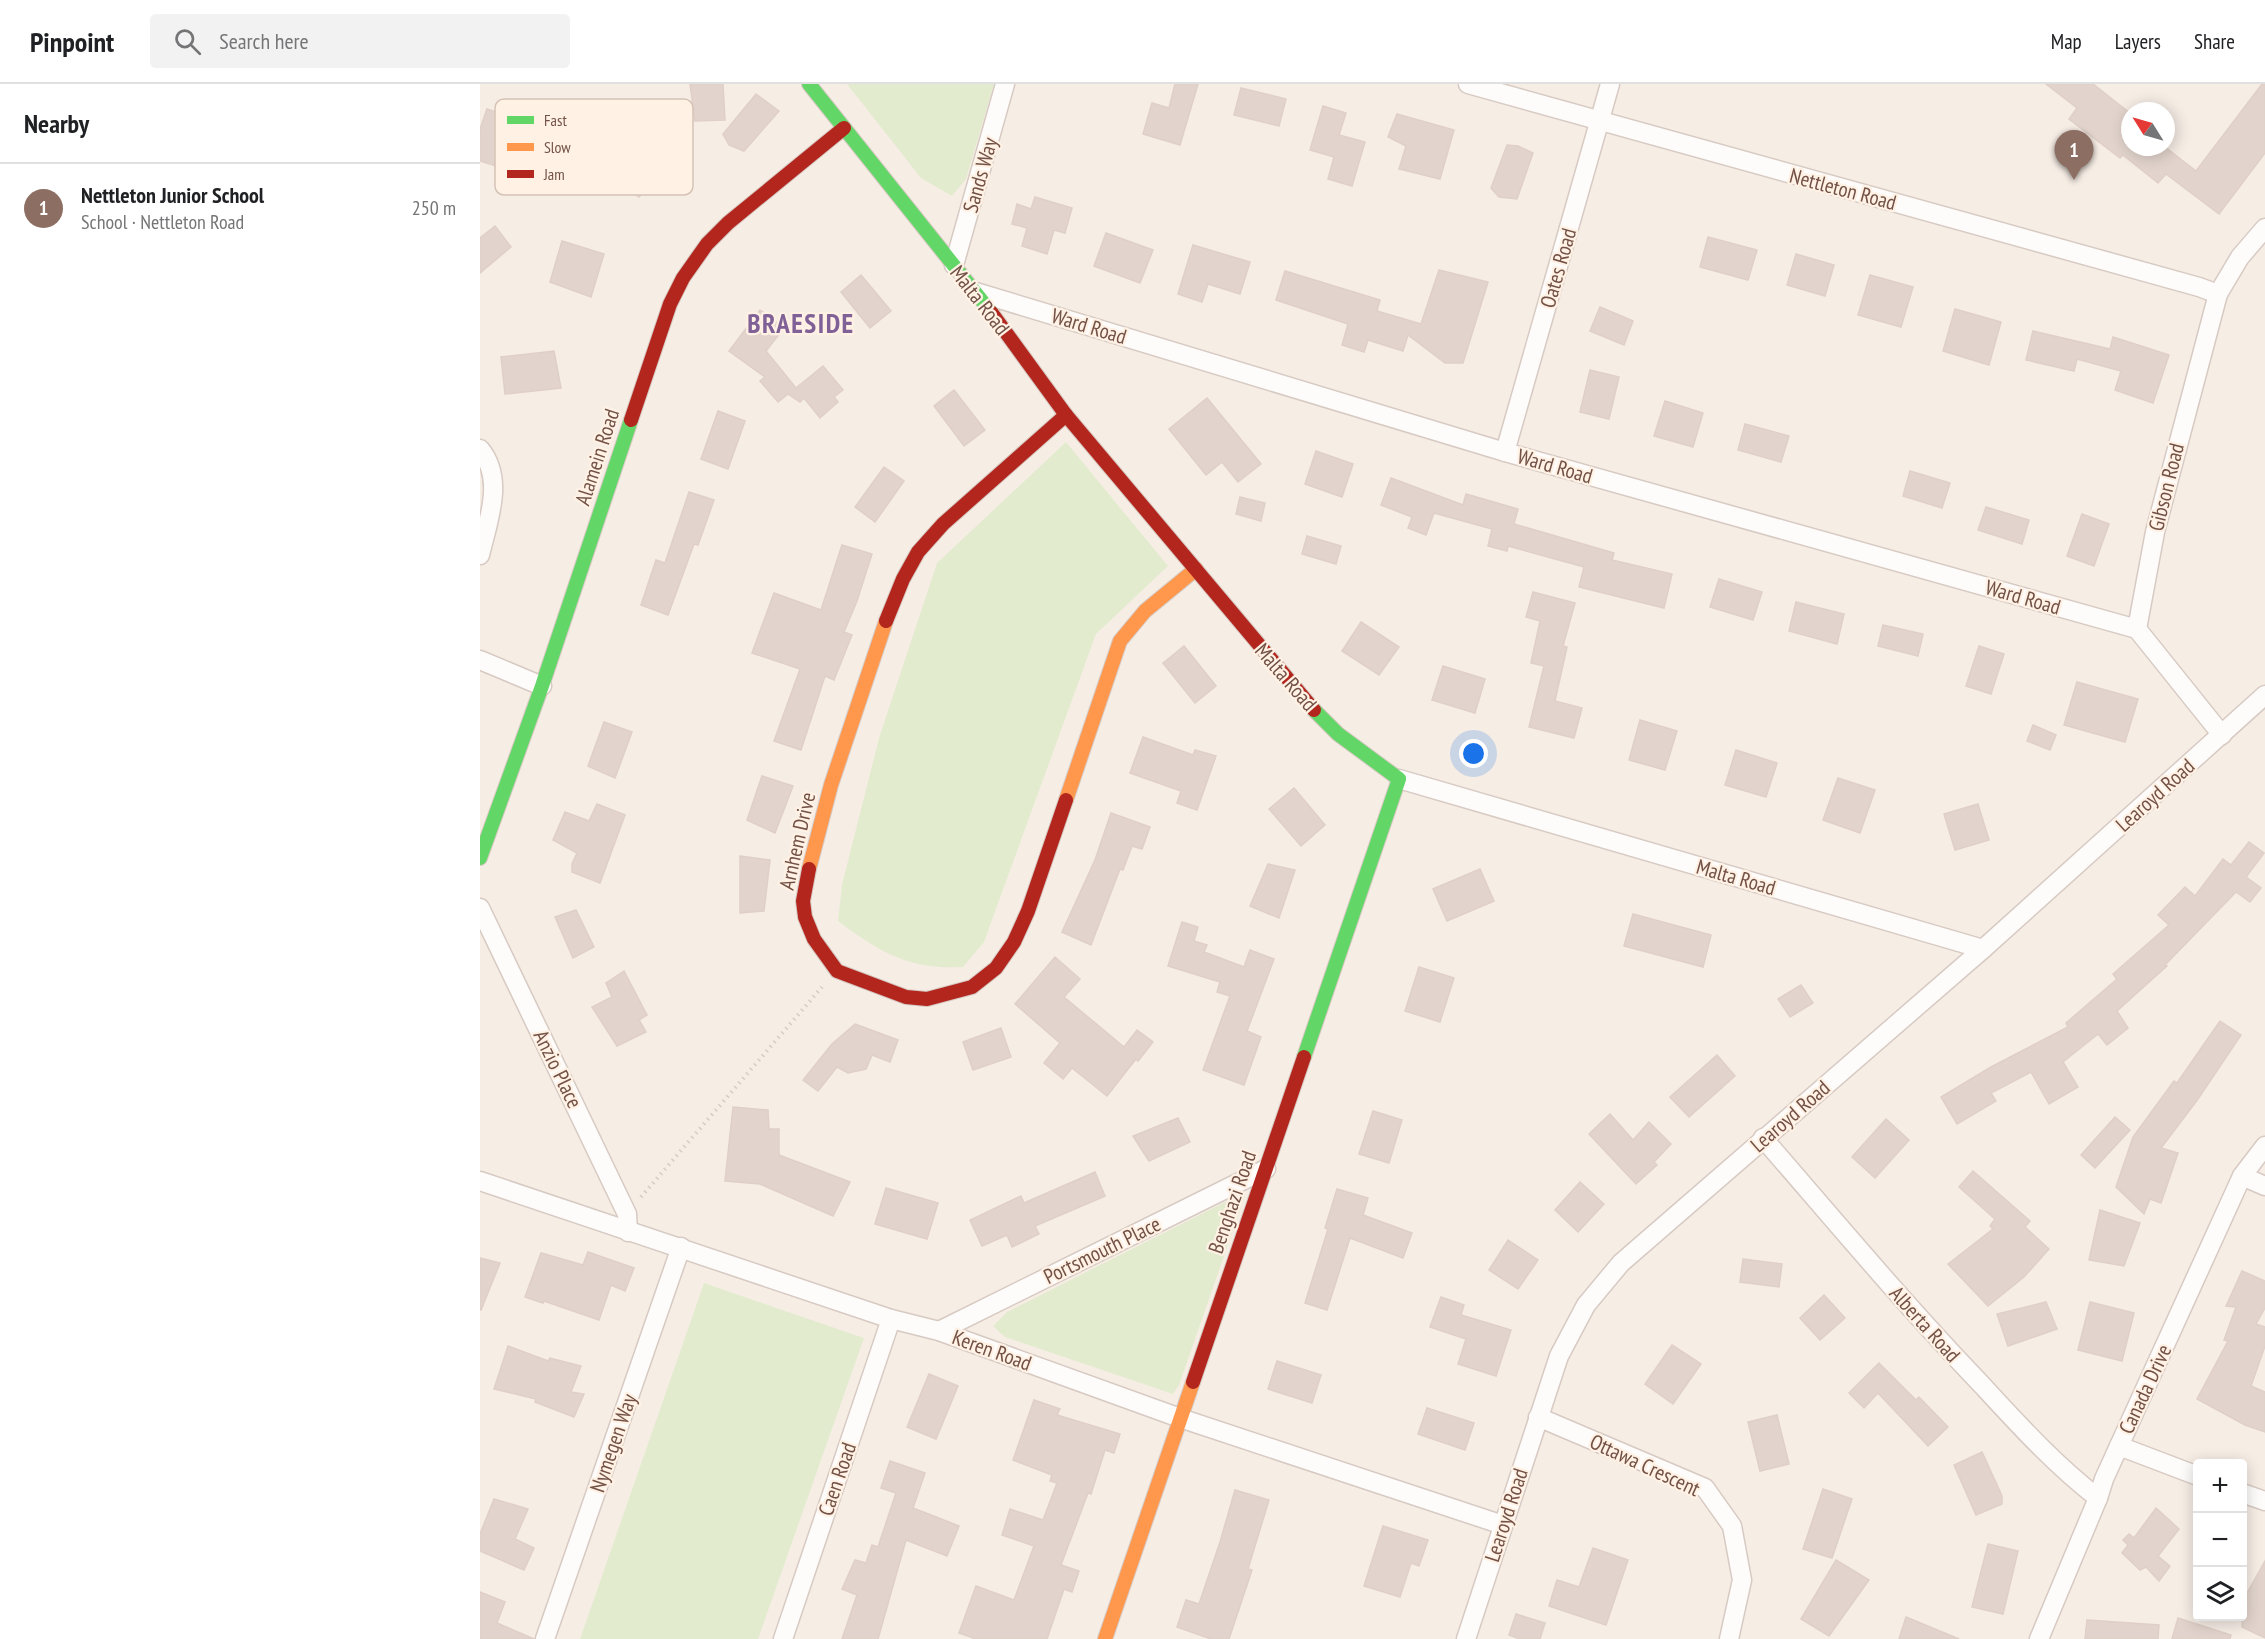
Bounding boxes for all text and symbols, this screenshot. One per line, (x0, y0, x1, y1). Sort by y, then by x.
search box (150, 14, 570, 68)
text: Pinpoint (30, 23, 114, 60)
icon: search (171, 25, 204, 58)
text: Search here (219, 27, 309, 55)
text: Map (2051, 28, 2082, 55)
text: Layers (2115, 28, 2161, 55)
text: Share (2194, 28, 2235, 55)
legend (495, 99, 693, 195)
north arrow (2121, 102, 2175, 156)
text: Nearby (24, 107, 89, 140)
text: Fast (544, 110, 567, 130)
pin: 1 (2054, 130, 2094, 180)
street label: Sands Way (956, 134, 1004, 216)
text: Slow (544, 137, 571, 157)
street label: Nettleton Road (1787, 162, 1899, 216)
text: Jam (543, 164, 565, 184)
text: Nettleton Junior School (81, 181, 264, 209)
text: 1 (39, 195, 48, 221)
text: 250 m (412, 195, 456, 221)
text: School · Nettleton Road (81, 209, 244, 235)
street label: Oates Road (1534, 225, 1582, 311)
street label: Malta Road (944, 260, 1016, 340)
street label: Ward Road (1048, 302, 1130, 350)
district label: BRAESIDE (747, 306, 855, 340)
street label: Alamein Road (569, 405, 625, 509)
street label: Gibson Road (2142, 440, 2190, 534)
street label: Ward Road (1514, 442, 1596, 490)
street label: Ward Road (1982, 573, 2064, 621)
street label: Malta Road (1249, 638, 1323, 716)
your location (1459, 739, 1488, 768)
street label: Learoyd Road (2110, 753, 2200, 837)
street label: Arnhem Drive (773, 790, 821, 892)
street label: Malta Road (1693, 853, 1779, 901)
street label: Anzio Place (528, 1026, 588, 1112)
street label: Learoyd Road (1745, 1074, 1835, 1158)
street label: Benghazi Road (1202, 1147, 1262, 1257)
street label: Portsmouth Place (1039, 1210, 1165, 1290)
street label: Alberta Road (1884, 1280, 1966, 1368)
street label: Keren Road (949, 1323, 1035, 1377)
street label: Canada Drive (2113, 1340, 2177, 1438)
street label: Nymegen Way (584, 1390, 642, 1496)
street label: Ottawa Crescent (1586, 1428, 1705, 1502)
street label: Caen Road (812, 1439, 862, 1519)
map controls (2193, 1459, 2247, 1621)
button: + (2193, 1459, 2247, 1513)
street label: Learoyd Road (1478, 1465, 1534, 1565)
button: − (2193, 1513, 2247, 1567)
button: layers (2193, 1567, 2247, 1621)

